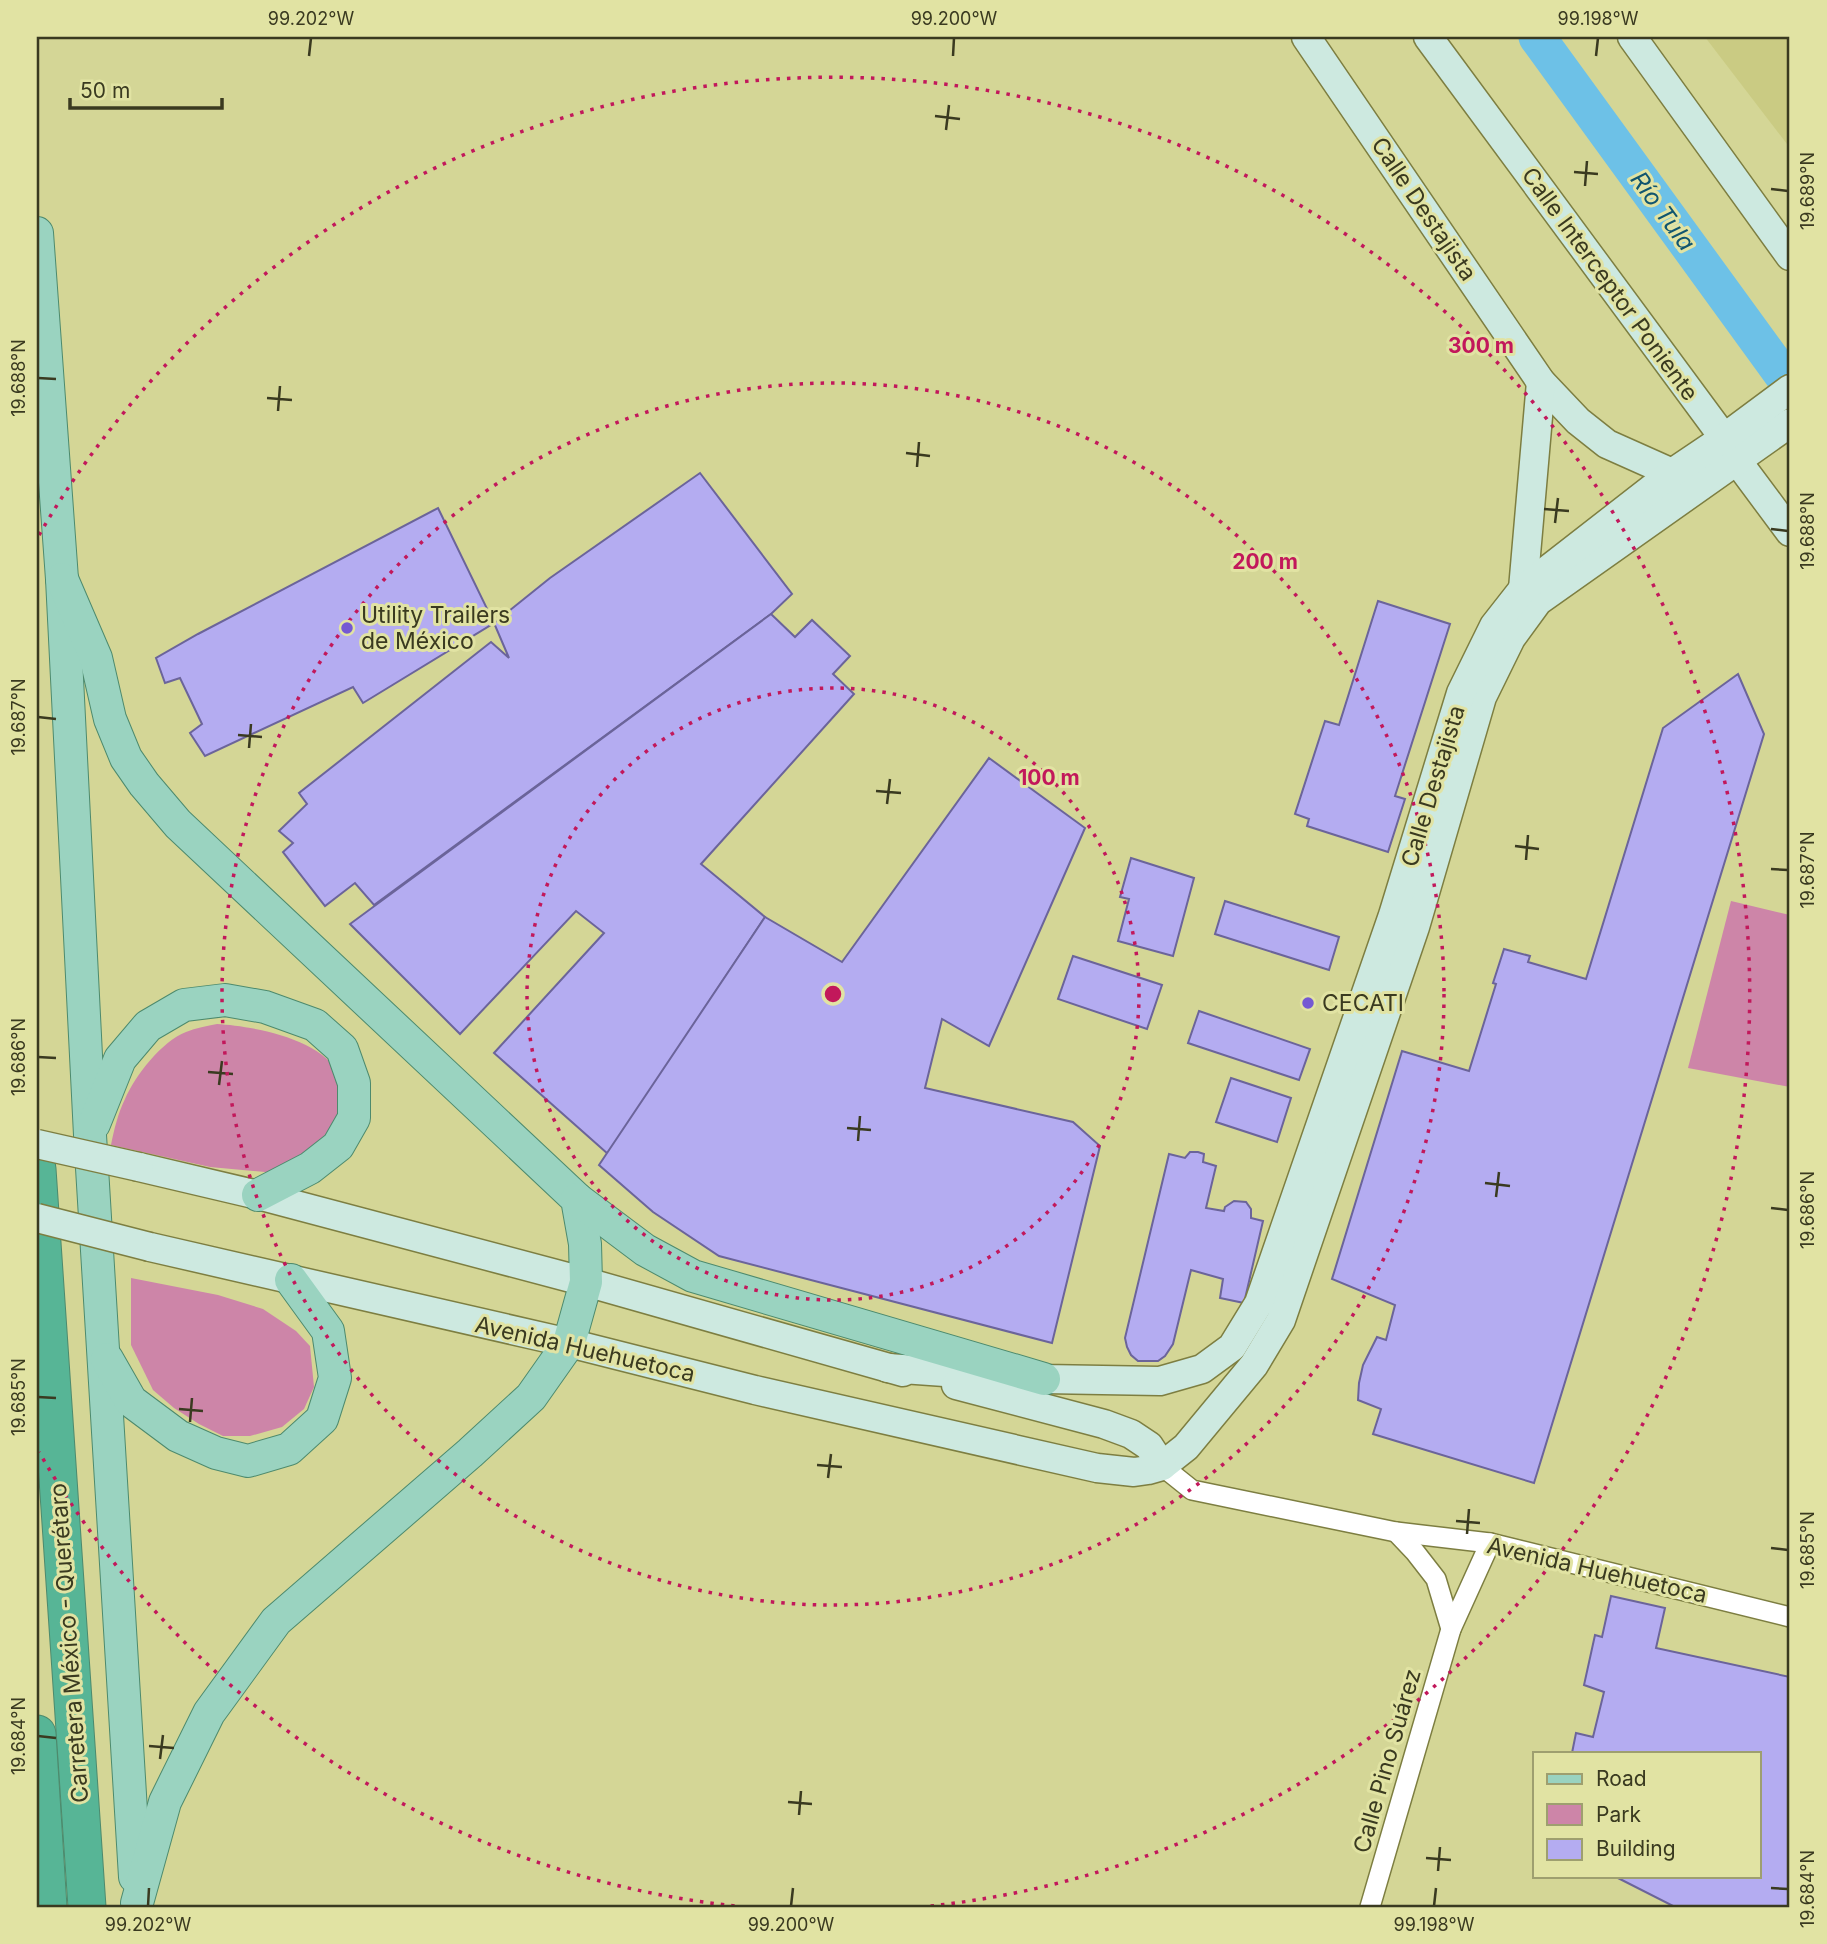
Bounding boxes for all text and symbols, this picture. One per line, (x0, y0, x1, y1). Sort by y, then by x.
text: 99.202°W (268, 8, 354, 29)
text: 99.200°W (911, 8, 998, 29)
text: 99.198°W (1558, 8, 1639, 29)
scale bar (70, 66, 222, 110)
text: 50 m (80, 78, 130, 103)
street label: Calle Destajista (1366, 132, 1482, 286)
text: 19.689°N (1797, 152, 1818, 230)
street label: Calle Interceptor Poniente (1516, 162, 1704, 406)
water label: Río Tula (1625, 166, 1701, 256)
text: 300 m (1448, 333, 1514, 358)
text: 19.688°N (8, 339, 29, 417)
text: 19.688°N (1797, 492, 1818, 570)
text: 200 m (1232, 549, 1298, 574)
place label: Utility Trailers de México (361, 601, 510, 655)
marker: Utility Trailers de México (339, 620, 355, 636)
text: 19.687°N (8, 678, 29, 756)
street label: Calle Destajista (1395, 702, 1471, 870)
text: 100 m (1018, 765, 1080, 790)
text: 19.687°N (1797, 831, 1818, 909)
centre of rings (821, 982, 845, 1006)
place label: CECATI (1322, 989, 1404, 1017)
marker: CECATI (1300, 995, 1316, 1011)
text: 19.686°N (8, 1018, 29, 1096)
text: 19.686°N (1797, 1171, 1818, 1249)
street label: Avenida Huehuetoca (472, 1310, 698, 1388)
text: 19.685°N (8, 1358, 29, 1436)
street label: Carretera México - Querétaro (44, 1482, 94, 1804)
text: 19.685°N (1797, 1511, 1818, 1589)
street label: Avenida Huehuetoca (1484, 1531, 1710, 1609)
street label: Calle Pino Suárez (1347, 1666, 1427, 1856)
text: 19.684°N (8, 1697, 29, 1775)
legend (1533, 1752, 1760, 1878)
text: Road (1596, 1766, 1647, 1791)
text: Park (1596, 1802, 1641, 1827)
text: Building (1596, 1836, 1676, 1861)
text: 19.684°N (1797, 1850, 1818, 1928)
text: 99.202°W (105, 1914, 191, 1935)
text: 99.200°W (748, 1914, 835, 1935)
text: 99.198°W (1394, 1914, 1475, 1935)

